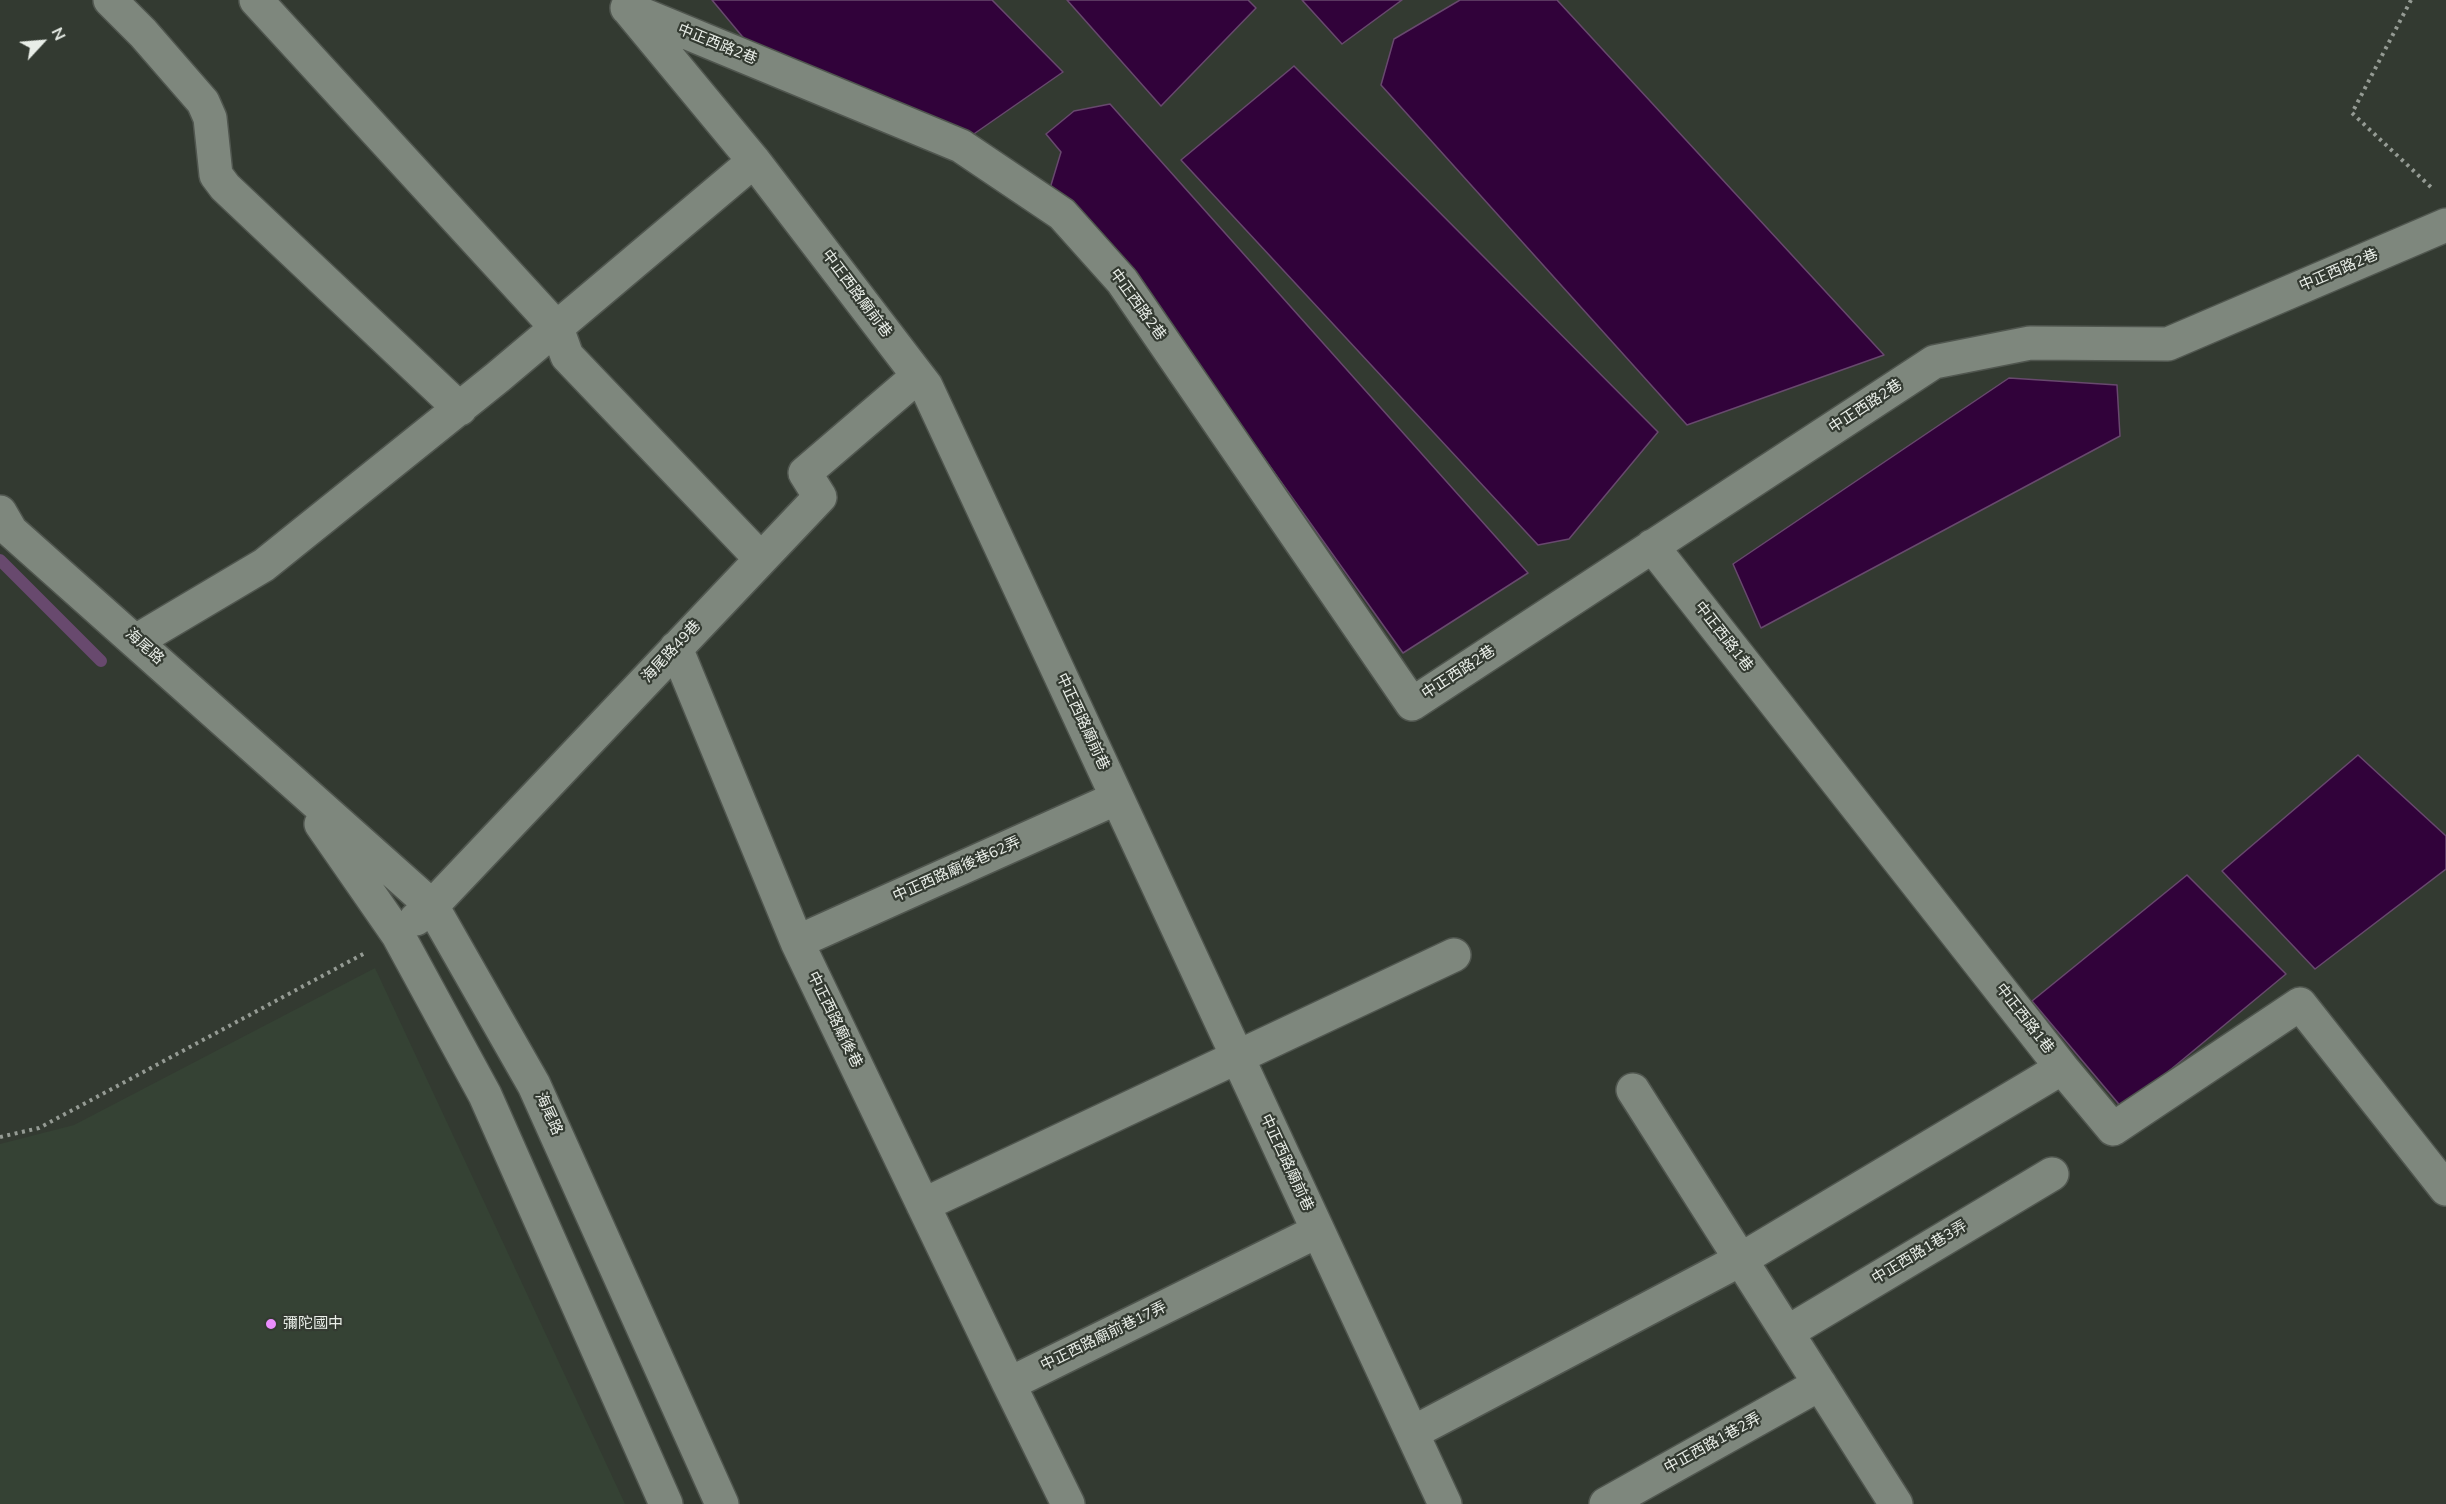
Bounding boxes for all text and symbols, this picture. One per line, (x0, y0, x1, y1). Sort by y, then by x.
north arrow (12, 12, 72, 72)
street label: 中正西路2巷 (675, 21, 759, 69)
text: N (46, 24, 71, 44)
street label: 中正西路2巷 (2297, 246, 2381, 296)
street label: 中正西路廟前巷 (817, 247, 895, 341)
street label: 中正西路2巷 (1105, 266, 1169, 344)
street label: 中正西路2巷 (1826, 377, 1906, 437)
street label: 中正西路1巷 (1690, 598, 1756, 676)
street label: 海尾路49巷 (639, 617, 705, 687)
street label: 海尾路 (121, 625, 167, 669)
street label: 中正西路2巷 (1419, 643, 1499, 703)
street label: 中正西路廟前巷 (1052, 671, 1112, 773)
street label: 中正西路廟後巷62弄 (890, 834, 1024, 906)
street label: 中正西路廟後巷 (803, 969, 865, 1071)
street label: 中正西路1巷 (1991, 980, 2057, 1058)
street label: 海尾路 (531, 1090, 565, 1138)
street label: 中正西路廟前巷 (1256, 1112, 1316, 1214)
street label: 中正西路1巷3弄 (1869, 1217, 1971, 1289)
street label: 中正西路廟前巷17弄 (1038, 1299, 1170, 1375)
place label: 彌陀國中 (283, 1315, 343, 1333)
marker: 彌陀國中 (264, 1317, 278, 1331)
street label: 中正西路1巷2弄 (1661, 1410, 1765, 1478)

